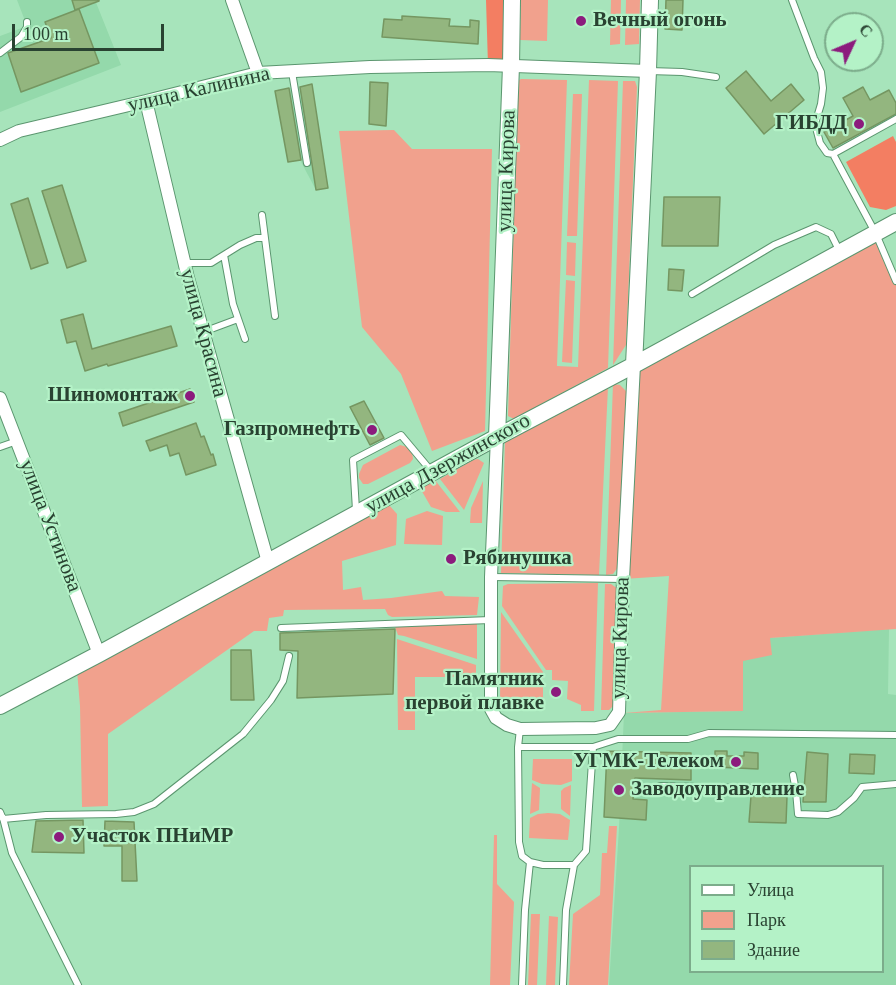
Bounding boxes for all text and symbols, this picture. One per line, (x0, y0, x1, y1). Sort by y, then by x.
place label: Вечный огонь (593, 8, 727, 34)
scale bar (15, 12, 166, 50)
north arrow (824, 12, 884, 72)
marker: Вечный огонь (574, 14, 588, 28)
text: С (856, 20, 876, 41)
text: 100 m (23, 24, 69, 44)
street label: улица Калинина (125, 61, 273, 119)
street label: улица Кирова (492, 109, 522, 233)
place label: ГИБДД (775, 111, 847, 137)
marker: ГИБДД (852, 117, 866, 131)
street label: улица Красина (174, 266, 232, 400)
place label: Шиномонтаж (48, 383, 178, 409)
marker: Шиномонтаж (183, 389, 197, 403)
street label: улица Дзержинского (361, 408, 535, 520)
place label: Газпромнефть (224, 417, 360, 443)
marker: Газпромнефть (365, 423, 379, 437)
street label: улица Устинова (13, 456, 87, 596)
place label: Рябинушка (463, 546, 572, 572)
marker: Рябинушка (444, 552, 458, 566)
street label: улица Кирова (606, 576, 636, 700)
place label: Памятник первой плавке (405, 667, 544, 717)
marker: Памятник первой плавке (549, 685, 563, 699)
place label: УГМК-Телеком (574, 749, 724, 775)
marker: УГМК-Телеком (729, 755, 743, 769)
place label: Заводоуправление (631, 777, 804, 803)
marker: Заводоуправление (612, 783, 626, 797)
place label: Участок ПНиМР (71, 824, 233, 850)
marker: Участок ПНиМР (52, 830, 66, 844)
legend (689, 865, 884, 973)
text: Улица (747, 880, 794, 900)
text: Парк (747, 910, 786, 930)
text: Здание (747, 940, 800, 960)

